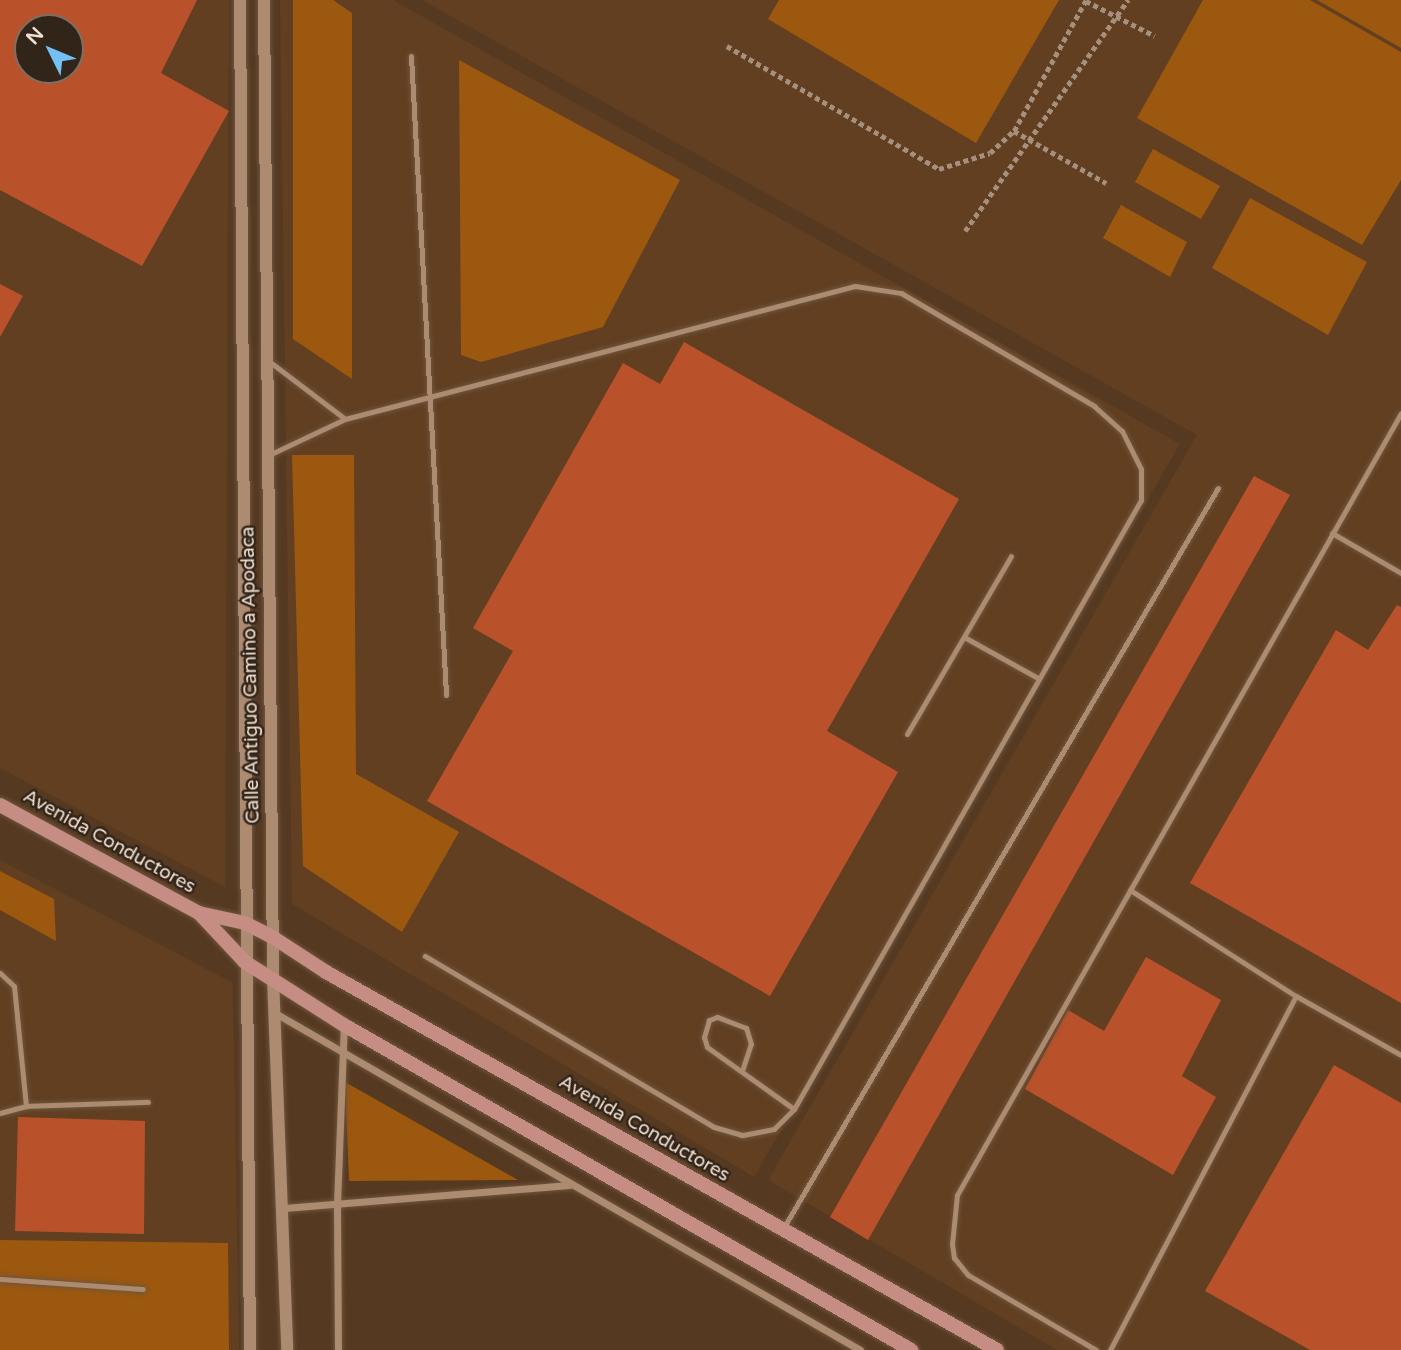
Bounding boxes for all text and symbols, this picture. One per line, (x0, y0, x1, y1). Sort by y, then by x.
north arrow (14, 14, 84, 84)
text: N (22, 23, 48, 49)
street label: Calle Antiguo Camino a Apodaca (237, 526, 265, 824)
street label: Avenida Conductores (19, 785, 199, 899)
street label: Avenida Conductores (555, 1071, 733, 1187)

